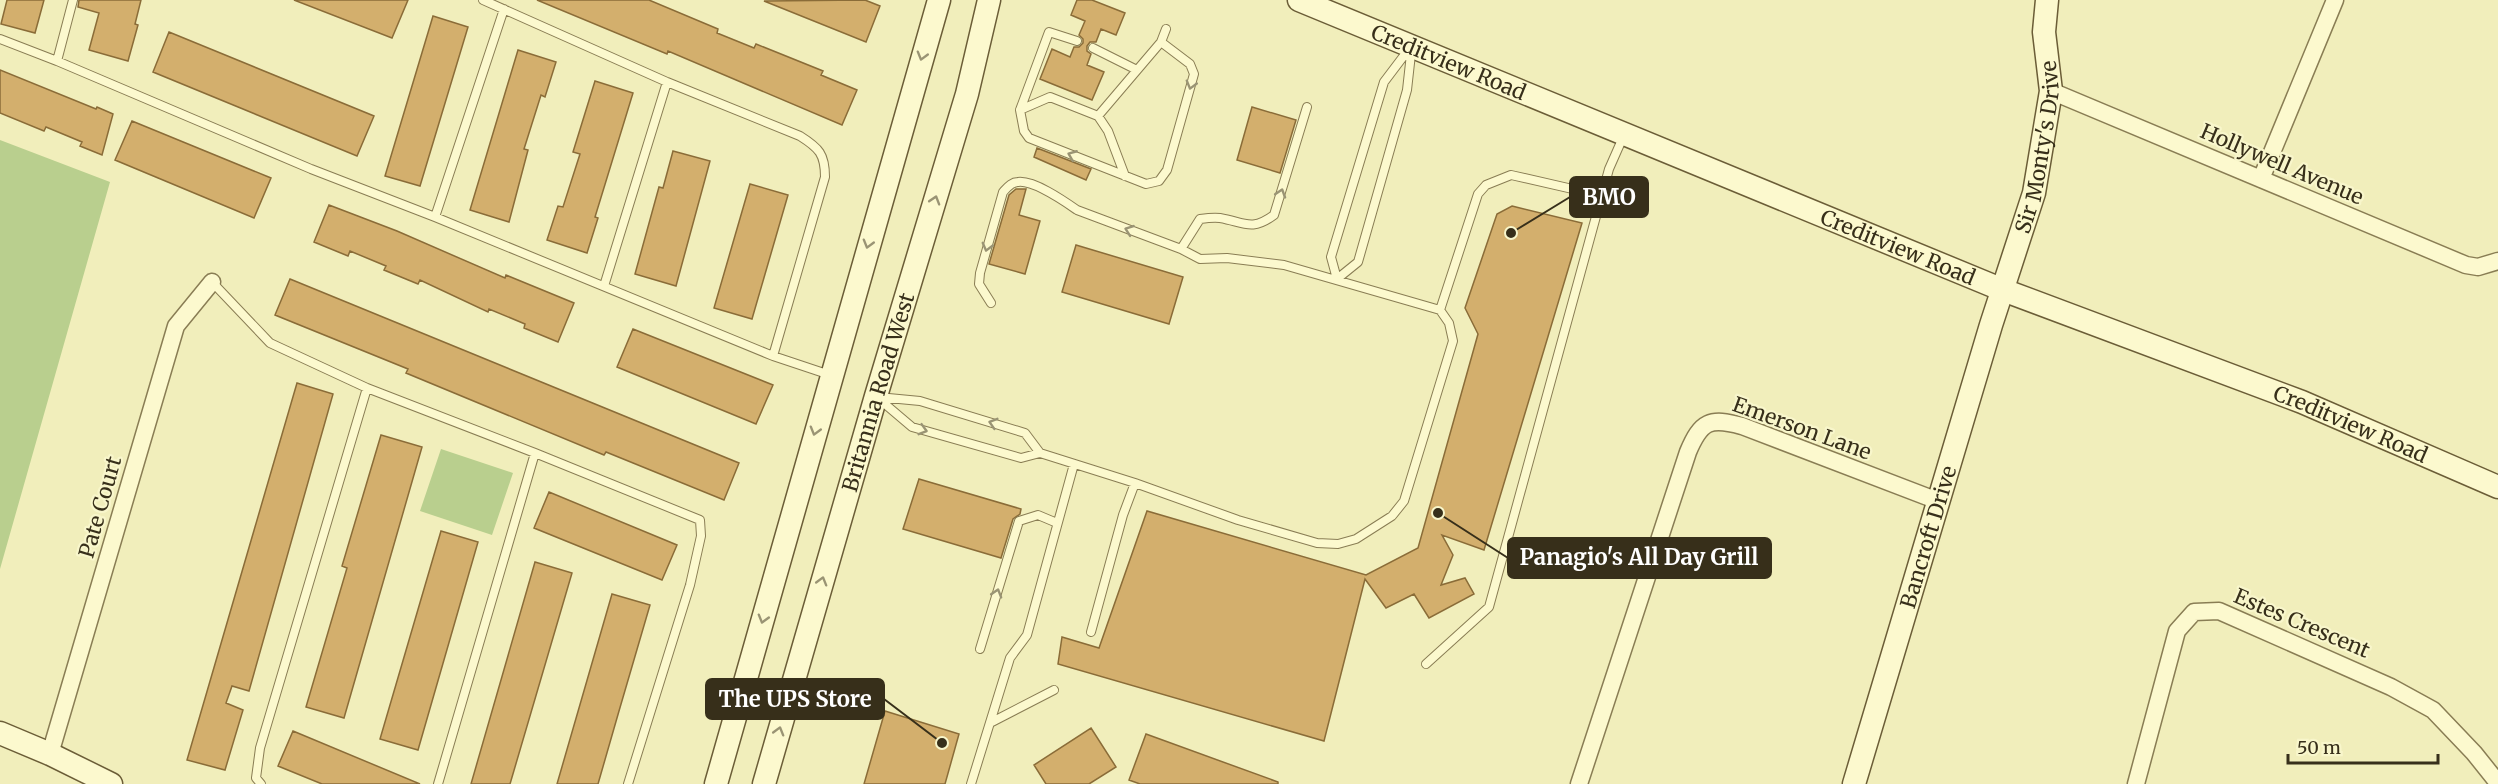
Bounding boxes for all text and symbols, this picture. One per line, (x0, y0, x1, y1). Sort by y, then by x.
street label: Creditview Road (1367, 18, 1531, 106)
one-way arrow (917, 51, 930, 61)
street label: Sir Monty's Drive (2008, 59, 2065, 237)
one-way arrow (1186, 79, 1198, 90)
street label: Hollywell Avenue (2196, 117, 2368, 211)
one-way arrow (1067, 150, 1078, 162)
callout: BMO (1570, 177, 1648, 217)
text: BMO (1582, 183, 1636, 211)
one-way arrow (1274, 188, 1286, 199)
one-way arrow (928, 195, 940, 206)
street label: Creditview Road (1817, 203, 1980, 291)
one-way arrow (1124, 224, 1135, 237)
one-way arrow (863, 238, 876, 248)
one-way arrow (982, 241, 994, 252)
street label: Britannia Road West (836, 289, 920, 495)
street label: Creditview Road (2270, 379, 2432, 469)
street label: Emerson Lane (1729, 390, 1875, 466)
one-way arrow (988, 418, 999, 430)
one-way arrow (917, 423, 928, 435)
one-way arrow (810, 425, 822, 436)
street label: Pate Court (73, 453, 127, 561)
street label: Bancroft Drive (1894, 462, 1962, 611)
callout: Panagio's All Day Grill (1508, 538, 1771, 578)
text: Panagio's All Day Grill (1520, 543, 1758, 571)
one-way arrow (815, 576, 828, 586)
street label: Estes Crescent (2230, 582, 2374, 664)
one-way arrow (990, 589, 1002, 599)
one-way arrow (757, 614, 770, 624)
callout: The UPS Store (706, 679, 884, 719)
text: The UPS Store (718, 685, 872, 713)
one-way arrow (772, 726, 784, 737)
scale bar (2288, 727, 2438, 765)
text: 50 m (2297, 736, 2341, 759)

